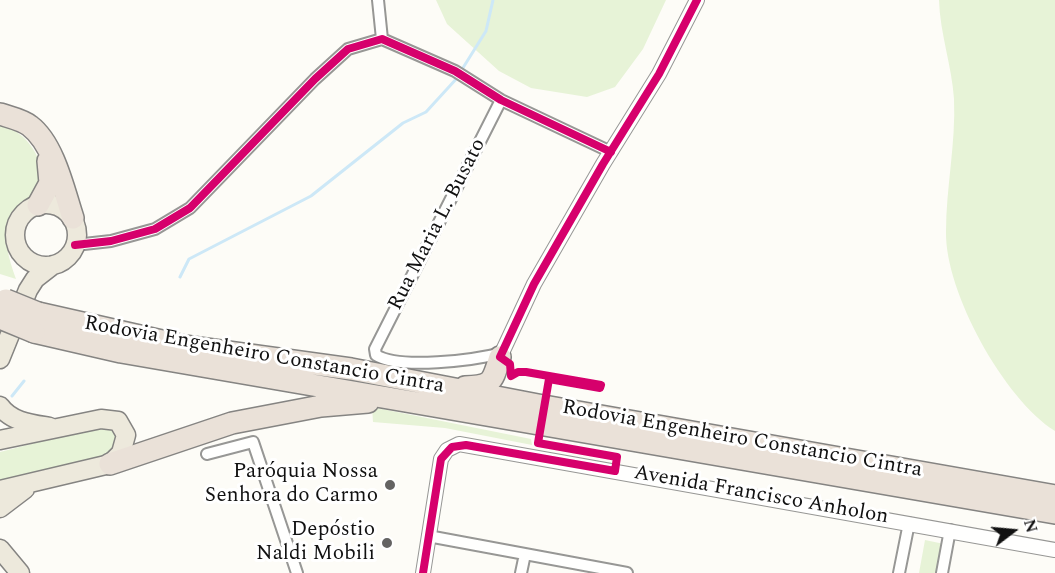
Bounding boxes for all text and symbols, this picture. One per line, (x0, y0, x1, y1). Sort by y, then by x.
street label: Rua Maria L. Busato (384, 135, 492, 315)
street label: Rodovia Engenheiro Constancio Cintra (82, 312, 446, 400)
street label: Rodovia Engenheiro Constancio Cintra (560, 396, 924, 484)
place label: Paróquia Nossa Senhora do Carmo (205, 460, 378, 510)
street label: Avenida Francisco Anholon (632, 461, 890, 531)
marker: Paróquia Nossa Senhora do Carmo (383, 478, 397, 492)
north arrow (983, 501, 1043, 561)
text: N (1017, 516, 1044, 536)
place label: Depóstio Naldi Mobili (256, 518, 375, 568)
marker: Depóstio Naldi Mobili (380, 536, 394, 550)

